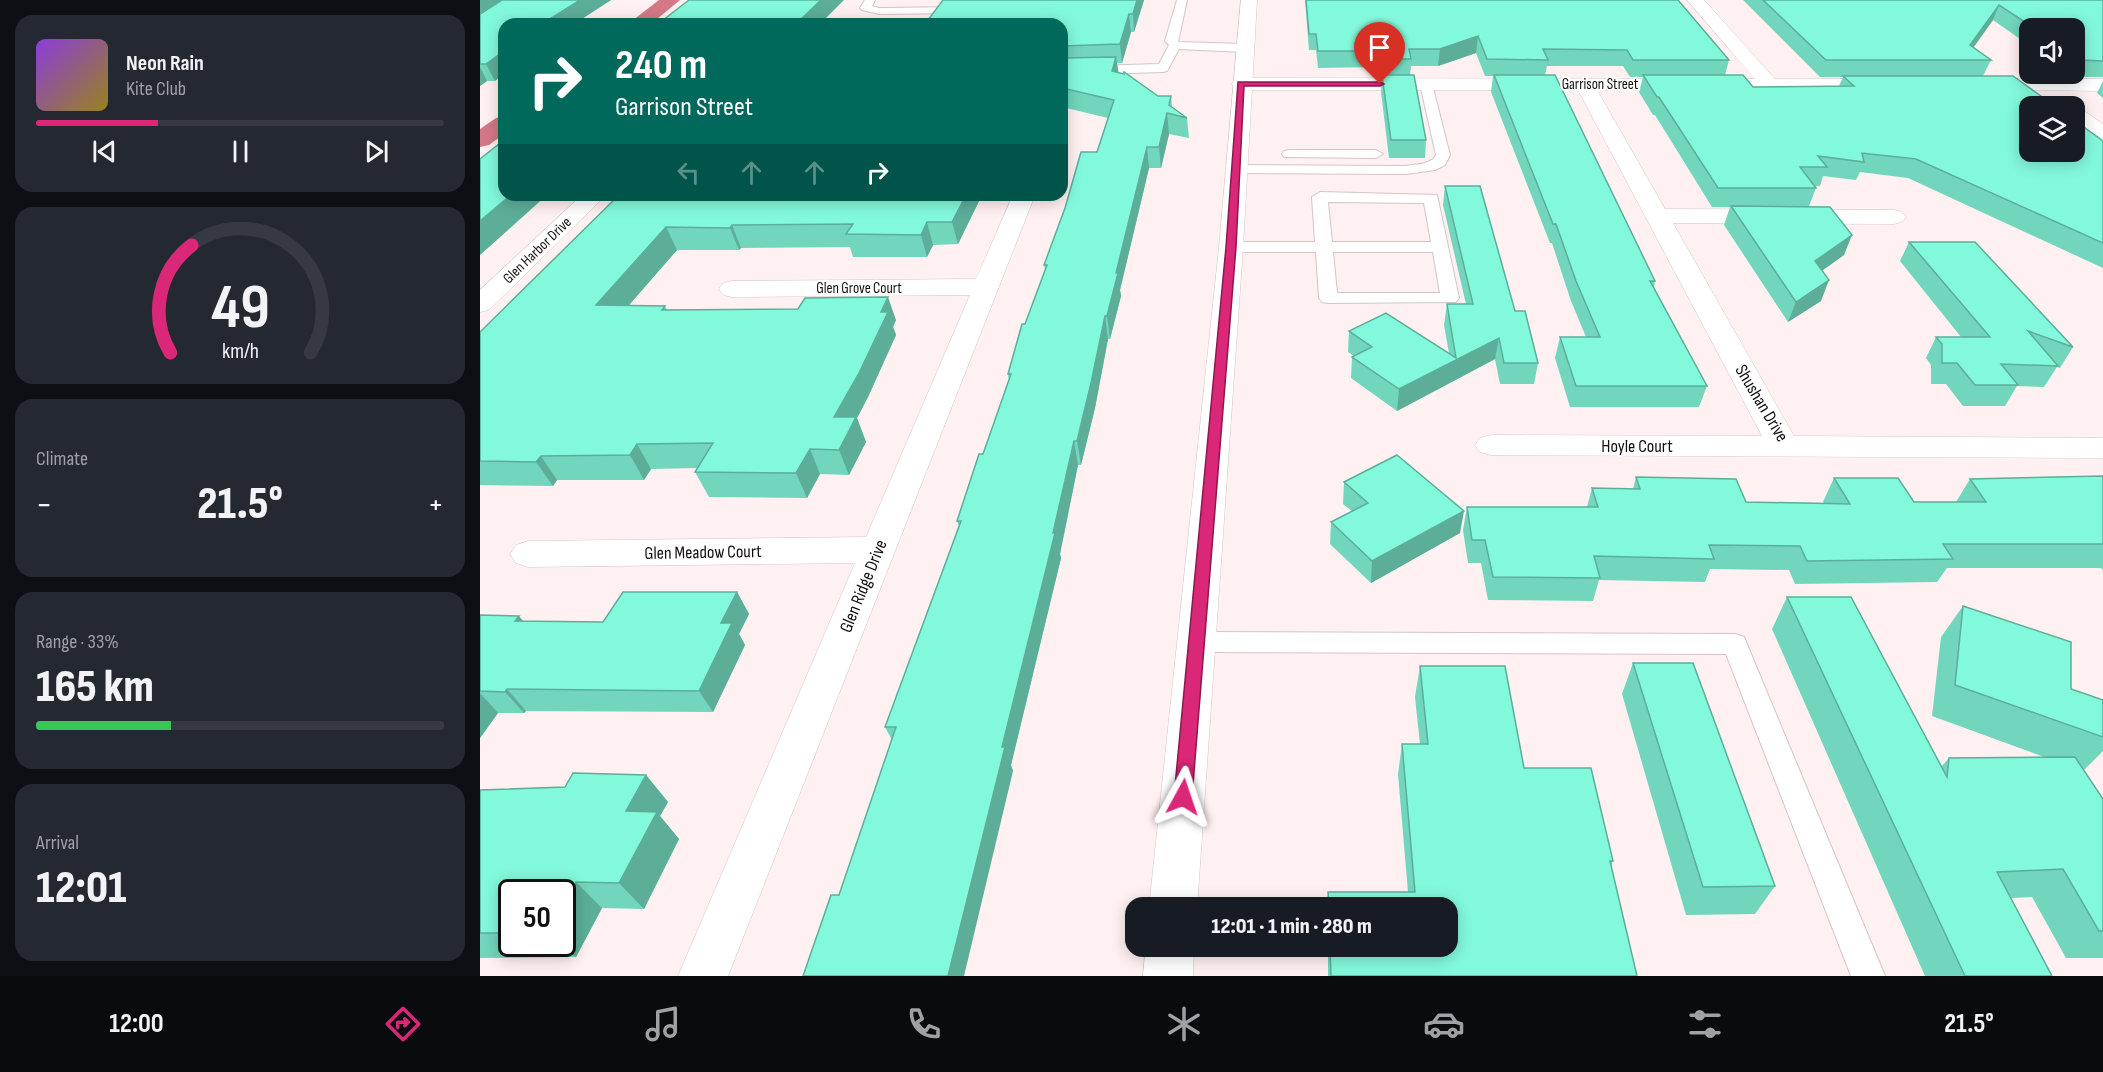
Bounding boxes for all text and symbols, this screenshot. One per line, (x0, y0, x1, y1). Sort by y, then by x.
map controls (2019, 18, 2085, 162)
button: sound (2019, 18, 2085, 84)
pin (1354, 22, 1405, 84)
icon: arrive (1363, 31, 1396, 64)
text: 240 m (615, 40, 707, 91)
icon: right (516, 42, 594, 120)
text: Neon Rain (126, 50, 204, 77)
street label: Garrison Street (1562, 75, 1639, 94)
text: Kite Club (126, 77, 186, 101)
text: Garrison Street (615, 91, 753, 123)
button: layers (2019, 96, 2085, 162)
icon: previous (88, 135, 121, 168)
icon: pause (224, 135, 257, 168)
icon: next (360, 135, 393, 168)
icon: left (672, 156, 705, 189)
icon: ahead (735, 156, 768, 189)
icon: ahead (798, 156, 831, 189)
icon: right (861, 156, 894, 189)
street label: Glen Harbor Drive (499, 213, 576, 288)
text: 49 (211, 271, 269, 346)
street label: Glen Grove Court (816, 279, 902, 298)
text: km/h (221, 339, 259, 364)
street label: Shushan Drive (1730, 361, 1793, 446)
street label: Hoyle Court (1601, 436, 1673, 457)
text: Climate (36, 447, 88, 471)
text: 21.5° (197, 477, 283, 532)
text: − (36, 485, 52, 525)
text: + (428, 485, 444, 525)
street label: Glen Ridge Drive (835, 537, 892, 636)
street label: Glen Meadow Court (644, 541, 762, 564)
text: Range · 33% (36, 630, 119, 654)
text: 165 km (36, 660, 154, 715)
position arrow (1151, 765, 1215, 829)
text: Arrival (36, 831, 79, 855)
text: 12:01 (36, 861, 127, 916)
speed limit sign: 50 (498, 879, 576, 957)
text: 12:01 · 1 min · 280 m (1211, 913, 1372, 940)
icon: directions (382, 1003, 424, 1045)
icon: music (642, 1003, 684, 1045)
icon: phone (903, 1003, 945, 1045)
icon: climate (1163, 1003, 1205, 1045)
icon: car (1423, 1003, 1465, 1045)
icon: filters (1684, 1003, 1726, 1045)
text: 12:00 (109, 1008, 164, 1040)
text: 21.5° (1944, 1008, 1994, 1040)

